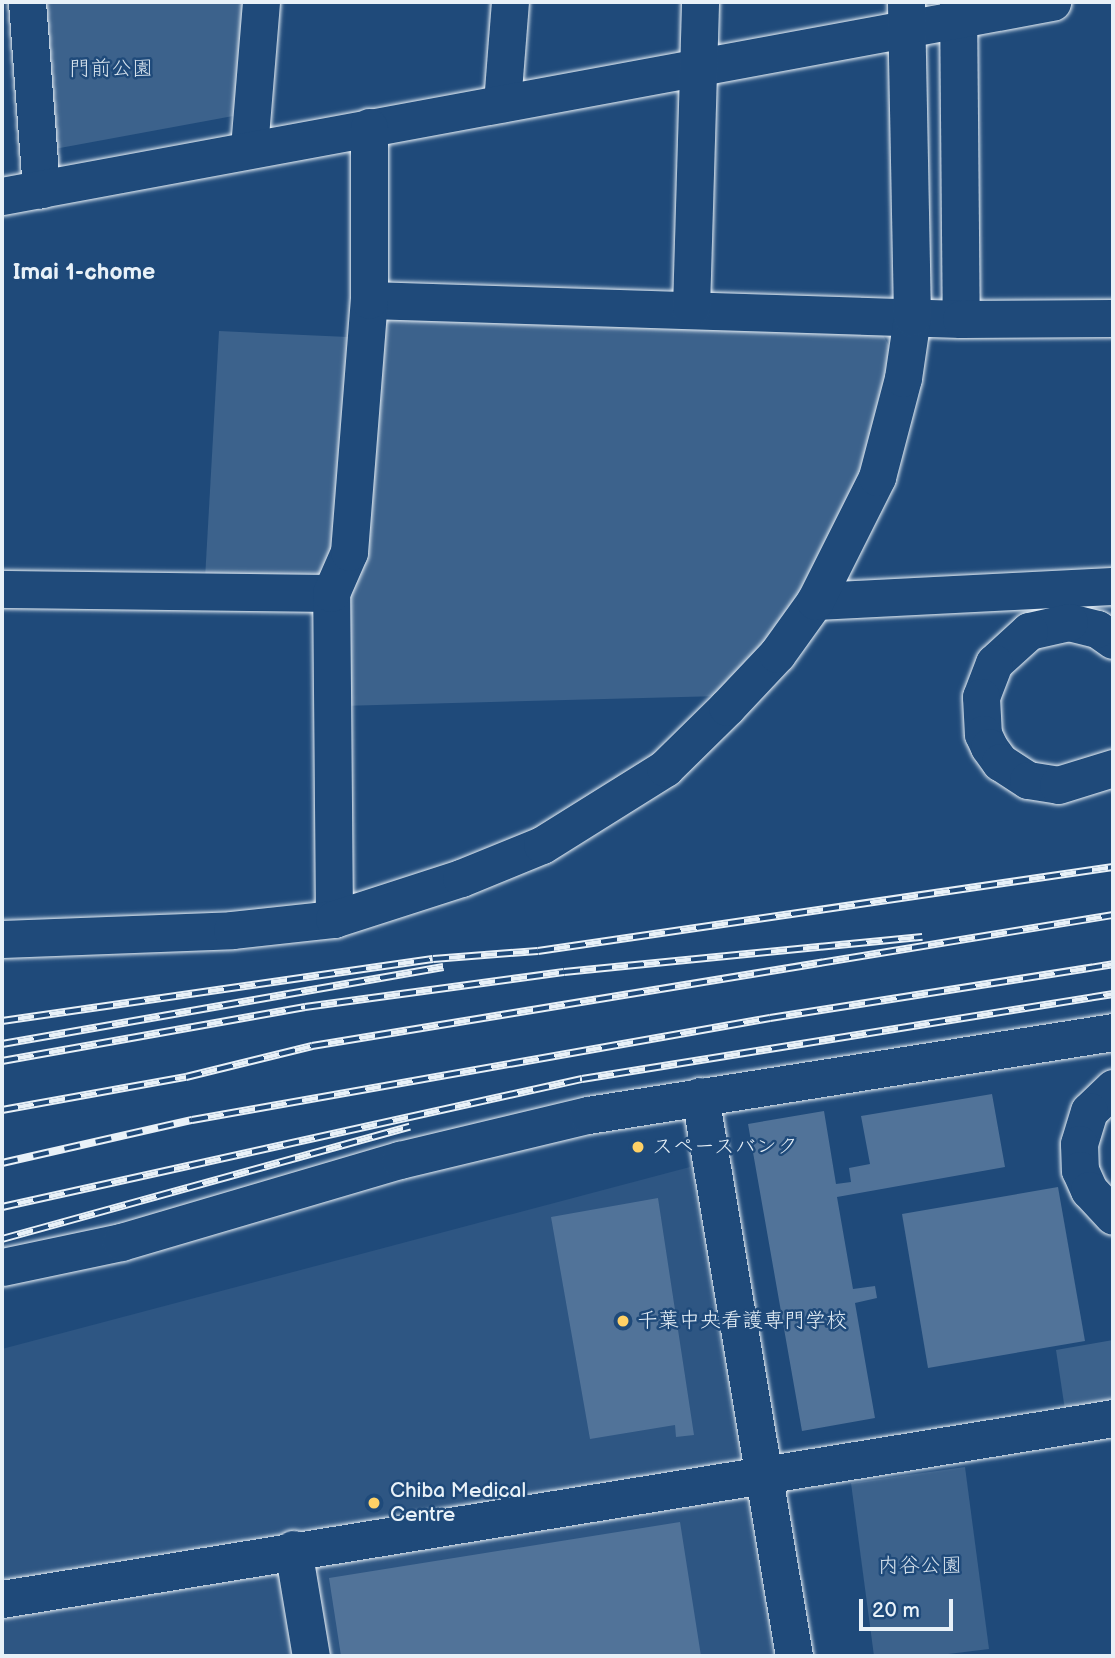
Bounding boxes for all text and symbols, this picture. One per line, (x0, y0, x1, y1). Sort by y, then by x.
park label: 門前公園 (69, 56, 153, 82)
district label: Imai 1-chome (13, 258, 155, 286)
place label: スペースバンク (652, 1134, 799, 1160)
marker: スペースバンク (630, 1139, 646, 1155)
place label: 千葉中央看護専門学校 (637, 1308, 847, 1334)
marker: 千葉中央看護専門学校 (615, 1313, 631, 1329)
place label: Chiba Medical Centre (390, 1478, 526, 1528)
marker: Chiba Medical Centre (364, 1493, 384, 1513)
park label: 内谷公園 (878, 1553, 962, 1579)
scale bar (863, 1584, 958, 1628)
text: 20 m (872, 1598, 920, 1623)

